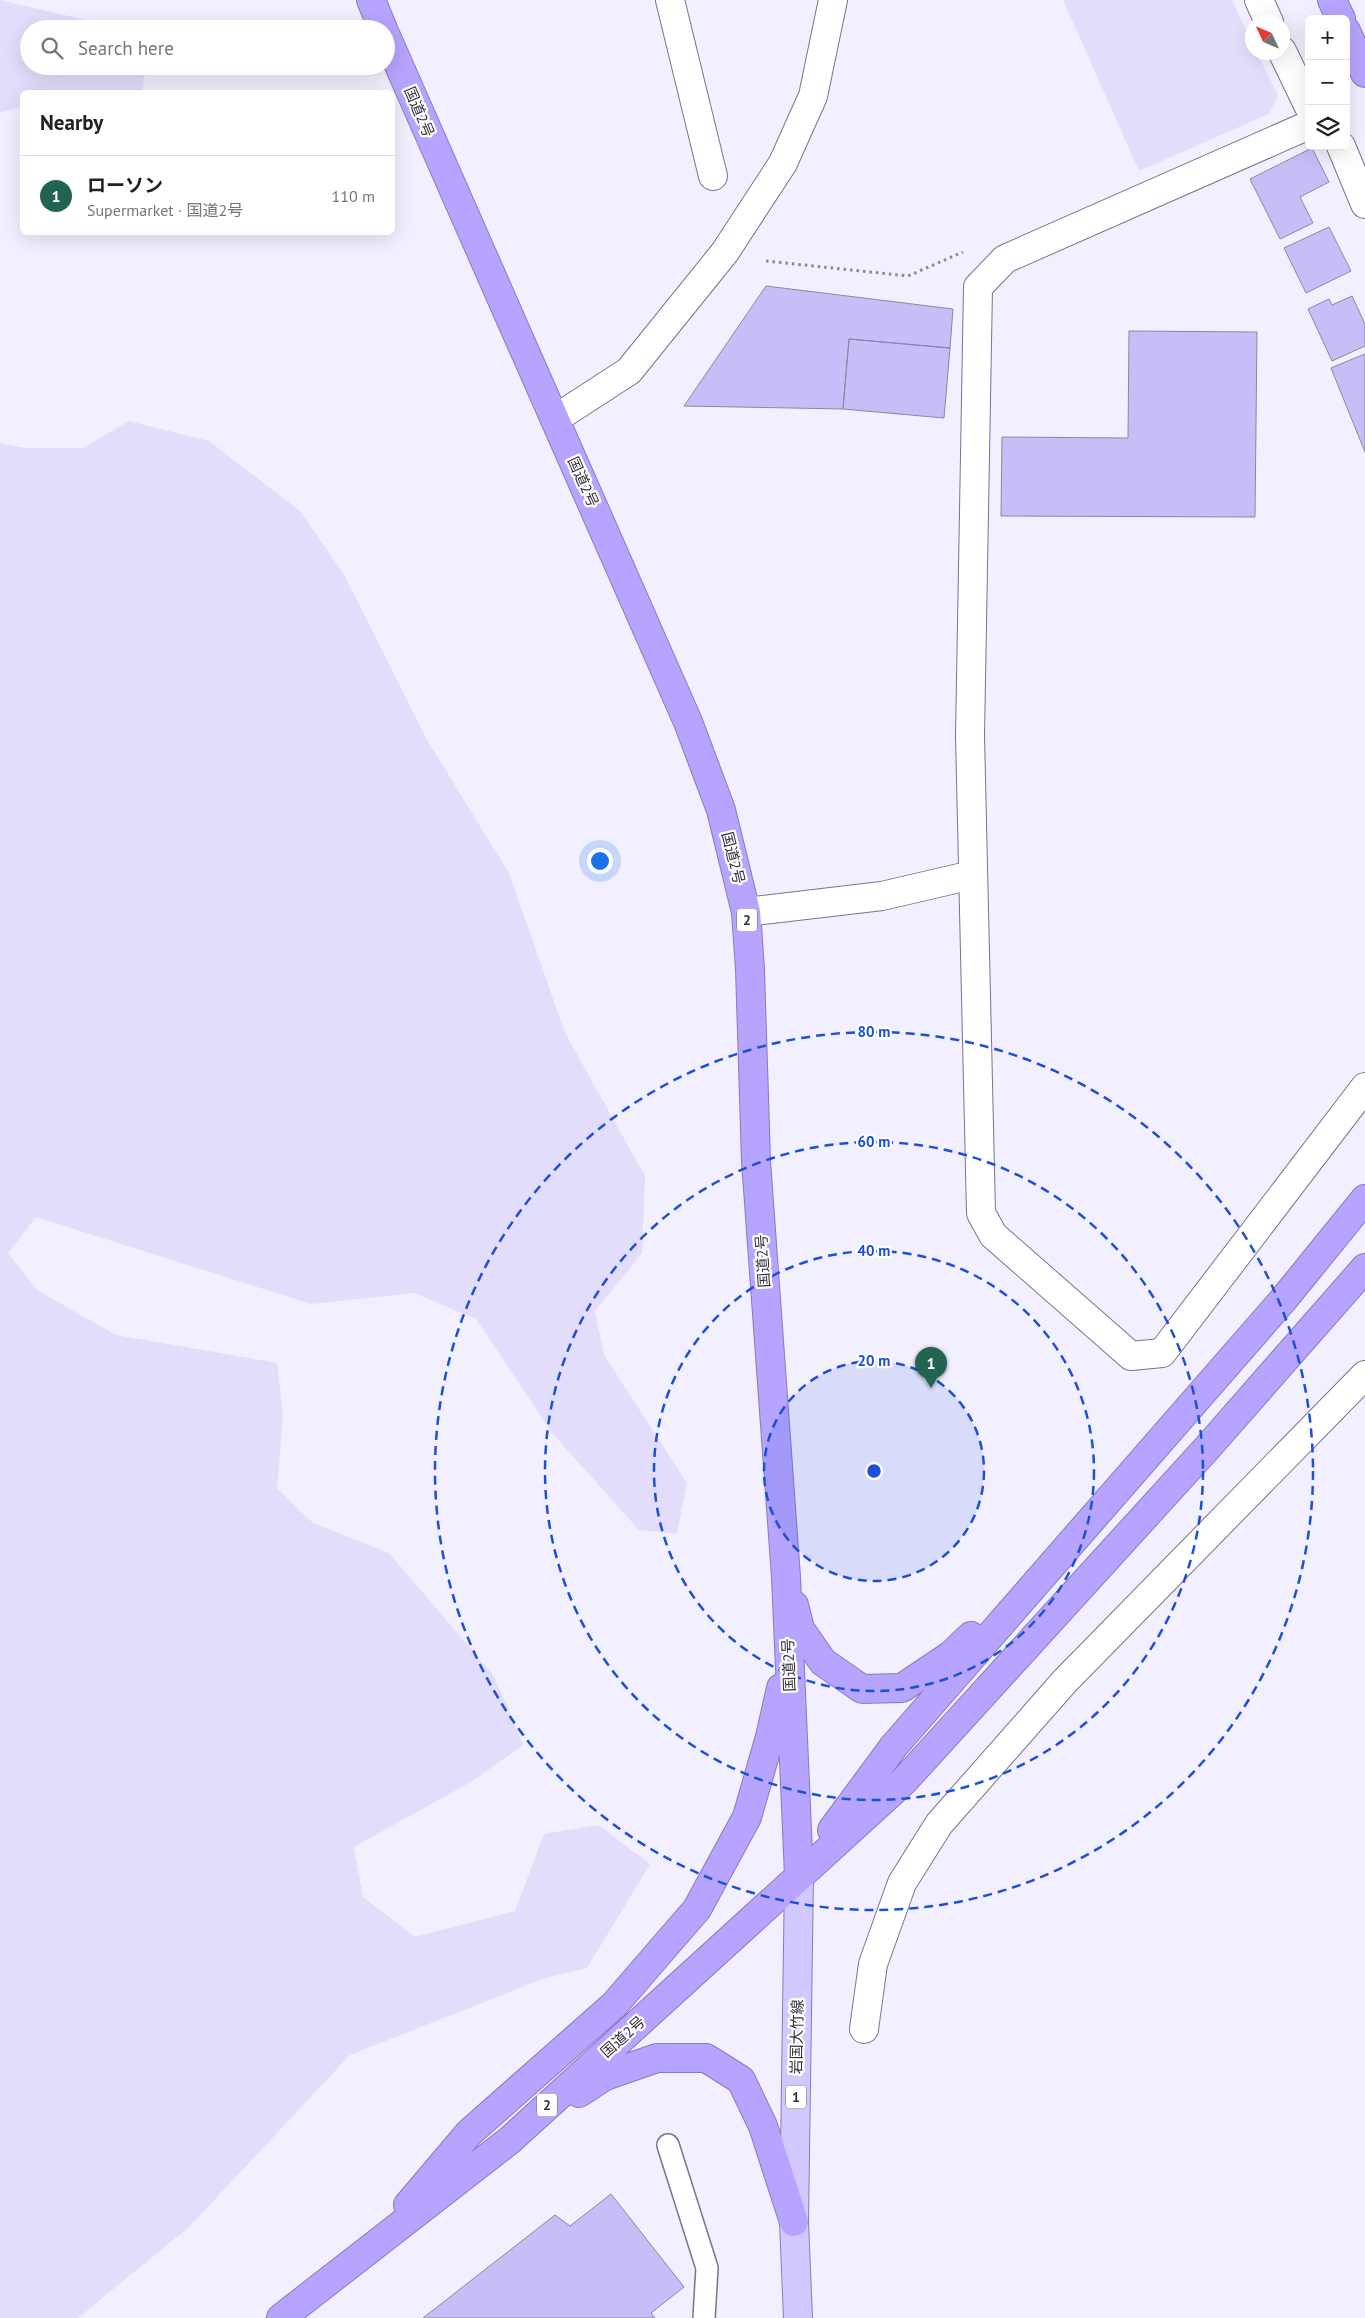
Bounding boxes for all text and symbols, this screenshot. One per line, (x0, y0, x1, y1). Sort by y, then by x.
north arrow (1245, 15, 1290, 60)
map controls (1305, 15, 1350, 150)
button: + (1305, 15, 1350, 60)
search box (20, 20, 395, 75)
icon: search (38, 34, 66, 62)
text: Search here (78, 36, 174, 60)
button: − (1305, 60, 1350, 105)
street label: 国道2号 (400, 84, 439, 140)
button: layers (1305, 105, 1350, 150)
text: Nearby (40, 109, 103, 136)
text: ローソン (87, 173, 163, 197)
text: 1 (51, 186, 61, 206)
text: 110 m (332, 186, 375, 206)
text: Supermarket · 国道2号 (87, 200, 243, 220)
street label: 国道2号 (564, 454, 603, 510)
street label: 国道2号 (718, 830, 749, 886)
your location (587, 848, 613, 874)
road number: 2 (737, 908, 757, 932)
text: 80 m (858, 1022, 890, 1041)
text: 60 m (858, 1132, 890, 1151)
street label: 国道2号 (751, 1234, 774, 1288)
text: 40 m (858, 1241, 890, 1260)
pin: 1 (915, 1347, 947, 1388)
text: 20 m (858, 1351, 890, 1370)
centre of rings (865, 1462, 883, 1480)
street label: 国道2号 (778, 1638, 799, 1692)
street label: 岩国大竹線 (786, 1999, 807, 2075)
street label: 国道2号 (597, 2012, 649, 2061)
road number: 1 (786, 2086, 806, 2108)
road number: 2 (537, 2094, 557, 2116)

